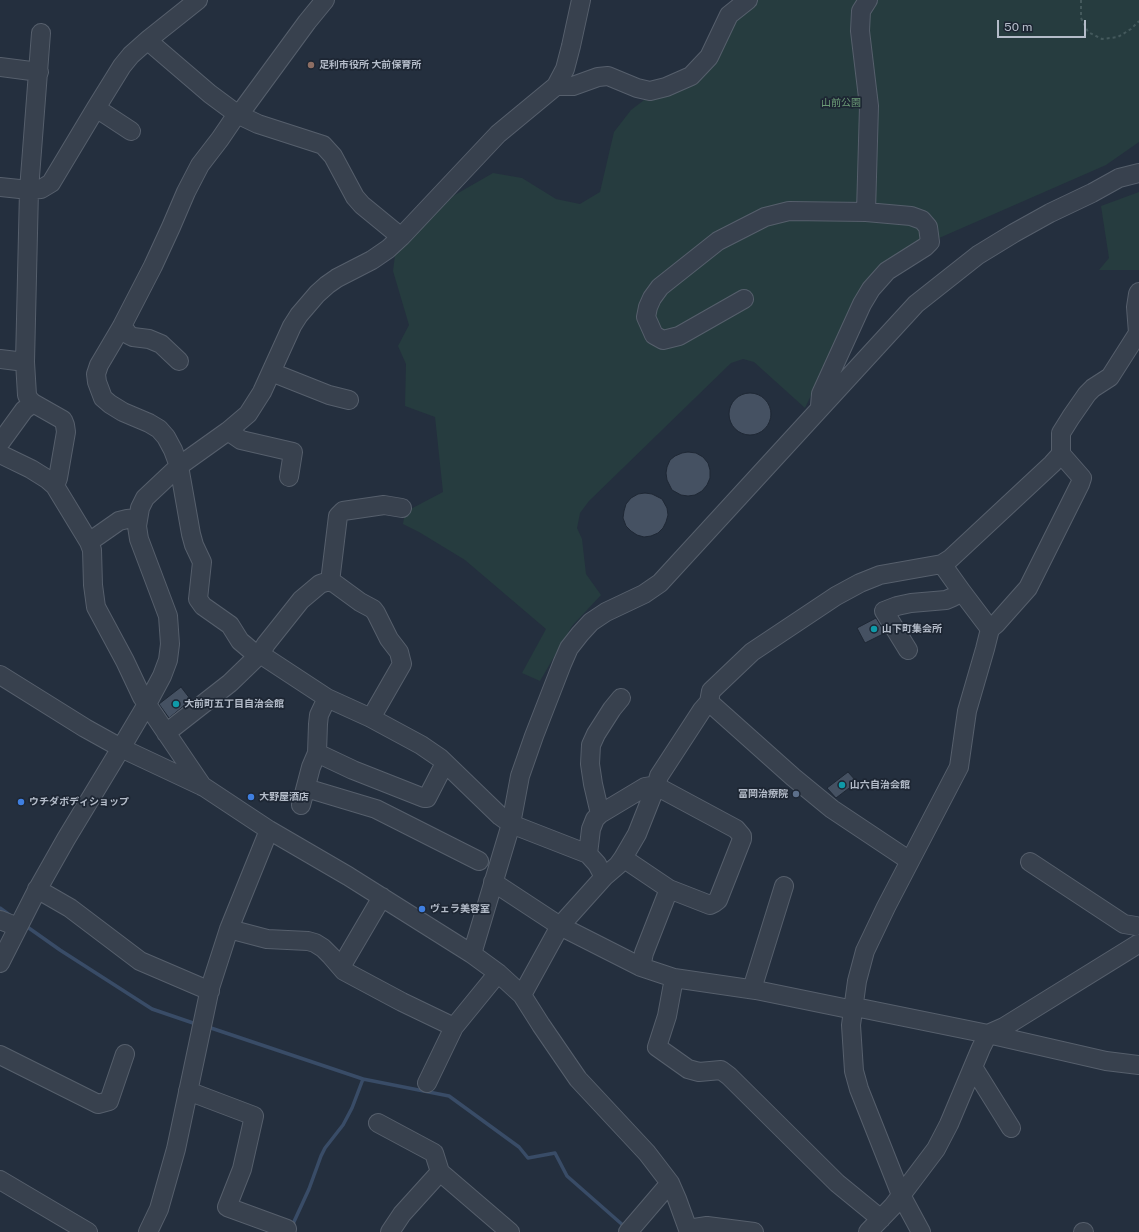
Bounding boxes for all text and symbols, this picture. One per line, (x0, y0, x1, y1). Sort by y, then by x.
scale bar (999, 12, 1088, 38)
text: 50 m (1004, 20, 1032, 34)
place label: 足利市役所 大前保育所 (319, 59, 421, 71)
marker: 足利市役所 大前保育所 (306, 60, 316, 70)
park label: 山前公園 (821, 97, 861, 109)
place label: 山下町集会所 (882, 623, 942, 635)
marker: 山下町集会所 (869, 624, 879, 634)
place label: 大前町五丁目自治会館 (184, 698, 284, 710)
marker: 大前町五丁目自治会館 (171, 699, 181, 709)
place label: 山六自治会館 (850, 779, 910, 791)
marker: 山六自治会館 (837, 780, 847, 790)
place label: 富岡治療院 (738, 788, 788, 800)
marker: 富岡治療院 (791, 789, 801, 799)
place label: 大野屋酒店 (259, 791, 309, 803)
marker: 大野屋酒店 (246, 792, 256, 802)
place label: ウチダボディショップ (29, 796, 129, 808)
marker: ウチダボディショップ (16, 797, 26, 807)
place label: ヴェラ美容室 (430, 903, 490, 915)
marker: ヴェラ美容室 (417, 904, 427, 914)

